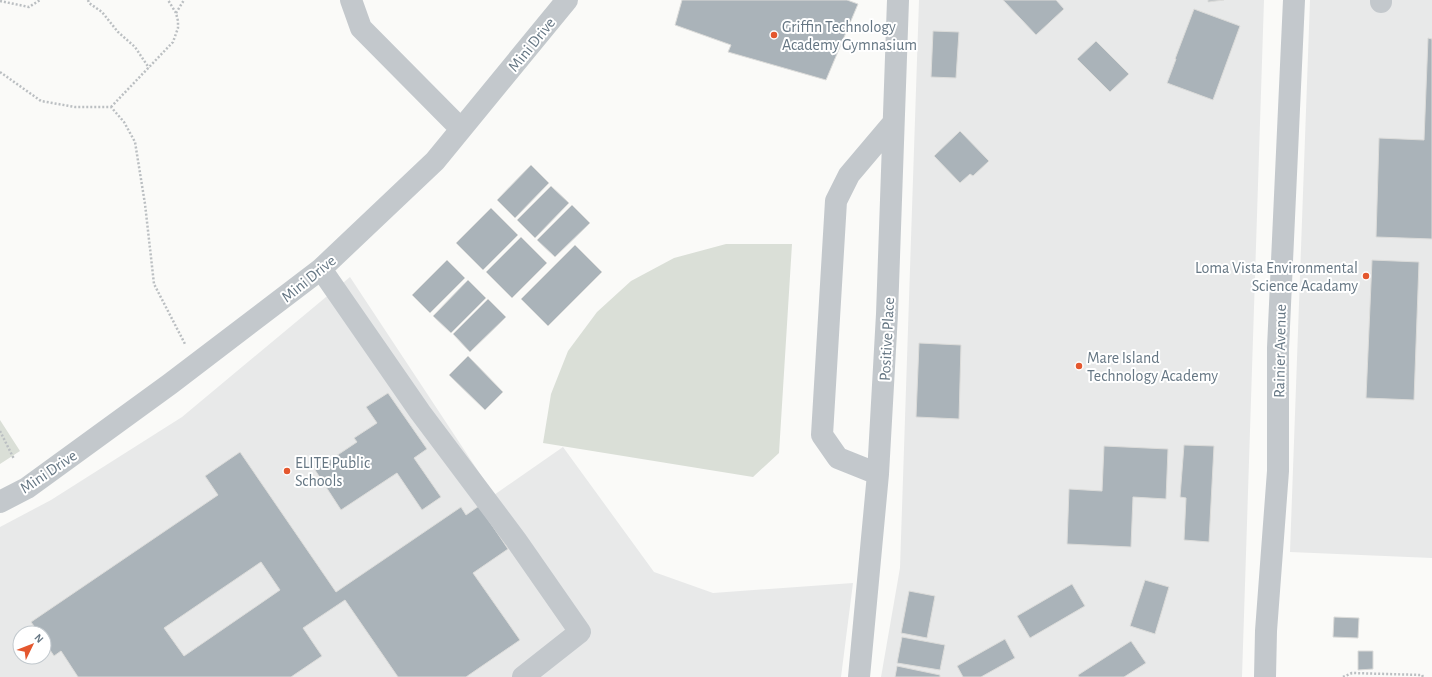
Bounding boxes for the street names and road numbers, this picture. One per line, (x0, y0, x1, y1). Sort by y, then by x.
street label: Mini Drive (505, 15, 558, 75)
street label: Mini Drive (279, 252, 339, 305)
street label: Positive Place (877, 297, 897, 381)
street label: Rainier Avenue (1271, 304, 1289, 398)
street label: Mini Drive (17, 447, 80, 497)

